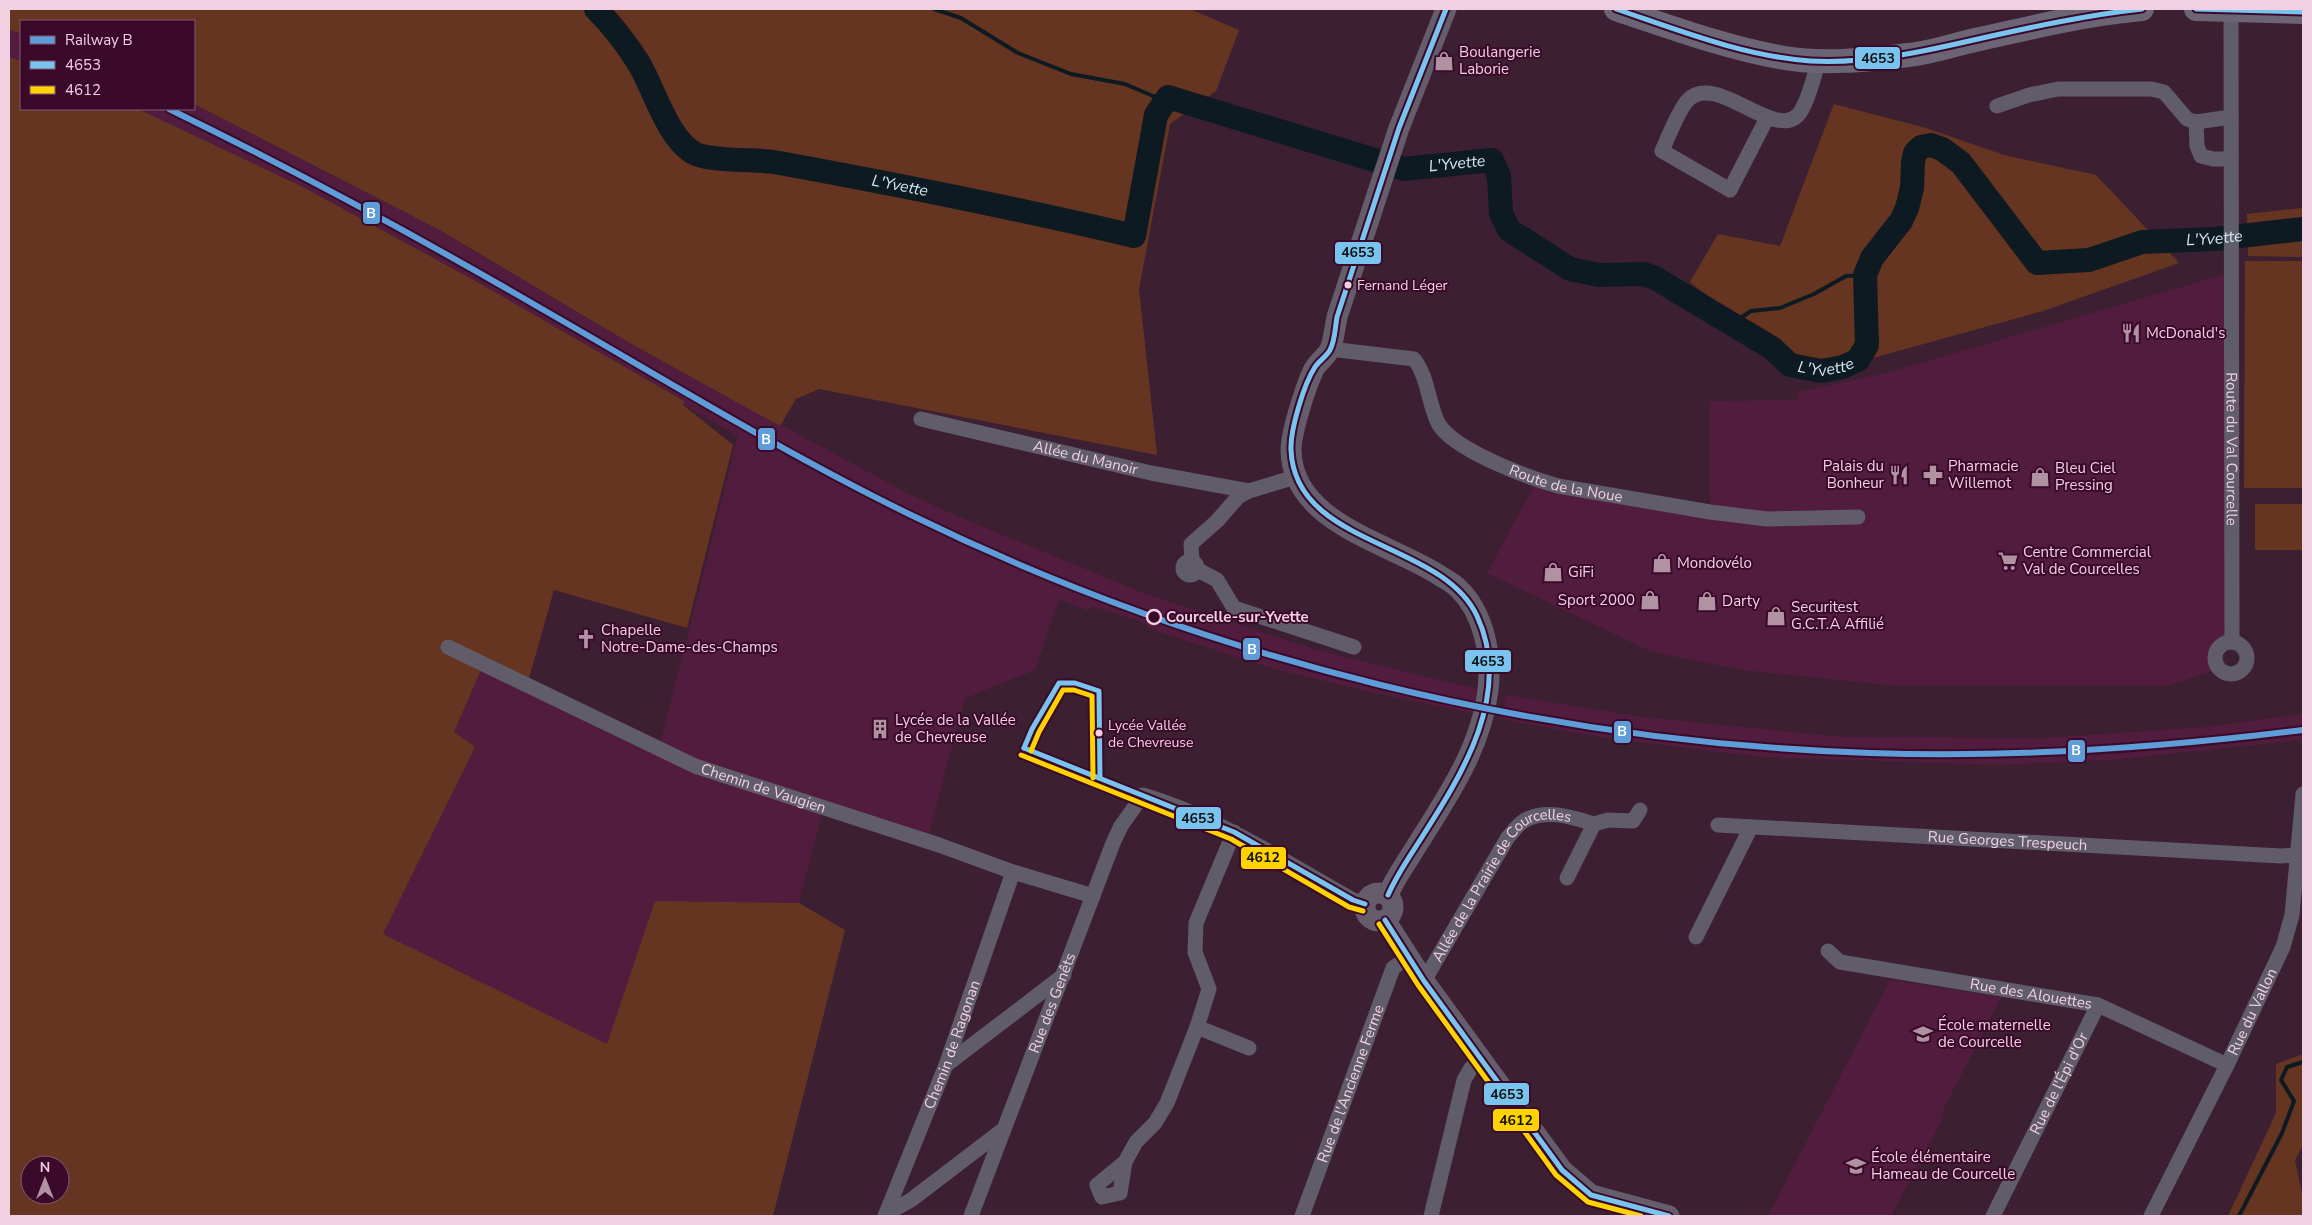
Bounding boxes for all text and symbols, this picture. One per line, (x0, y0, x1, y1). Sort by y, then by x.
legend (20, 20, 195, 110)
text: Railway B (65, 30, 133, 50)
place label: Boulangerie Laborie (1459, 42, 1540, 79)
line badge: 4653 (1854, 46, 1901, 70)
text: 4653 (1861, 49, 1895, 68)
shop icon: Boulangerie Laborie (1433, 50, 1455, 72)
text: 4653 (65, 55, 101, 75)
text: 4612 (65, 80, 101, 100)
water label: L'Yvette (1428, 150, 1487, 177)
water label: L'Yvette (870, 170, 930, 202)
line badge: B (362, 201, 381, 225)
text: B (366, 204, 376, 223)
water label: L'Yvette (2186, 225, 2244, 251)
line badge: 4653 (1334, 241, 1382, 265)
text: 4653 (1341, 243, 1375, 262)
place label: Fernand Léger (1357, 276, 1448, 295)
marker: Fernand Léger (1343, 280, 1353, 290)
restaurant icon: McDonald's (2120, 322, 2142, 344)
place label: McDonald's (2146, 323, 2225, 343)
water label: L'Yvette (1796, 352, 1858, 382)
street label: Route du Val Courcelle (2222, 372, 2242, 526)
line badge: B (757, 427, 776, 451)
text: B (761, 430, 771, 449)
street label: Allée du Manoir (1031, 436, 1141, 480)
place label: Palais du Bonheur (1823, 456, 1885, 493)
place label: Pharmacie Willemot (1948, 456, 2019, 493)
place label: Bleu Ciel Pressing (2055, 458, 2116, 495)
street label: Route de la Noue (1506, 460, 1624, 507)
restaurant icon: Palais du Bonheur (1888, 464, 1910, 486)
pharmacy icon: Pharmacie Willemot (1922, 464, 1944, 486)
shop icon: Bleu Ciel Pressing (2029, 466, 2051, 488)
place label: Centre Commercial Val de Courcelles (2022, 542, 2152, 579)
supermarket icon: Centre Commercial Val de Courcelles (1997, 550, 2019, 572)
shop icon: Mondovélo (1651, 552, 1673, 574)
place label: Mondovélo (1677, 553, 1752, 573)
shop icon: GiFi (1542, 561, 1564, 583)
place label: GiFi (1568, 562, 1594, 582)
shop icon: Sport 2000 (1639, 589, 1661, 611)
place label: Sport 2000 (1558, 590, 1635, 610)
shop icon: Darty (1696, 590, 1718, 612)
place label: Darty (1722, 591, 1760, 611)
place label: Securitest G.C.T.A Affilié (1791, 597, 1884, 634)
shop icon: Securitest G.C.T.A Affilié (1765, 605, 1787, 627)
place label: Courcelle-sur-Yvette (1166, 607, 1309, 627)
marker: Courcelle-sur-Yvette (1146, 609, 1162, 625)
place label: Chapelle Notre-Dame-des-Champs (601, 620, 778, 657)
church icon: Chapelle Notre-Dame-des-Champs (575, 628, 597, 650)
line badge: B (1242, 637, 1261, 661)
text: B (1247, 640, 1257, 659)
line badge: 4653 (1464, 649, 1512, 673)
text: 4653 (1471, 652, 1505, 671)
place label: Lycée de la Vallée de Chevreuse (895, 710, 1016, 747)
place label: Lycée Vallée de Chevreuse (1108, 716, 1194, 752)
building icon: Lycée de la Vallée de Chevreuse (869, 718, 891, 740)
line badge: B (1613, 720, 1632, 744)
text: B (1617, 722, 1627, 741)
marker: Lycée Vallée de Chevreuse (1094, 728, 1104, 738)
line badge: B (2067, 739, 2086, 763)
text: B (2071, 741, 2081, 760)
street label: Chemin de Vaugien (698, 758, 829, 818)
street label: Allée de la Prairie de Courcelles (1427, 804, 1573, 965)
line badge: 4653 (1175, 806, 1222, 830)
text: 4653 (1181, 809, 1215, 828)
street label: Rue Georges Trespeuch (1927, 827, 2088, 855)
line badge: 4612 (1240, 846, 1287, 870)
text: 4612 (1246, 848, 1280, 867)
street label: Rue des Genêts (1024, 950, 1080, 1056)
street label: Rue du Vallon (2223, 965, 2282, 1059)
street label: Rue des Alouettes (1968, 974, 2094, 1014)
street label: Chemin de Ragonan (919, 977, 985, 1112)
street label: Rue de l'Ancienne Ferme (1312, 1002, 1389, 1165)
place label: École maternelle de Courcelle (1938, 1015, 2051, 1052)
school or university icon: École maternelle de Courcelle (1912, 1023, 1934, 1045)
street label: Rue de l'Épi d'Or (2025, 1028, 2093, 1138)
line badge: 4653 (1483, 1082, 1530, 1106)
text: 4653 (1490, 1085, 1524, 1104)
line badge: 4612 (1492, 1108, 1540, 1132)
text: 4612 (1499, 1111, 1533, 1130)
place label: École élémentaire Hameau de Courcelle (1871, 1147, 2015, 1184)
north arrow (20, 1155, 70, 1205)
school or university icon: École élémentaire Hameau de Courcelle (1845, 1155, 1867, 1177)
text: N (40, 1158, 50, 1177)

